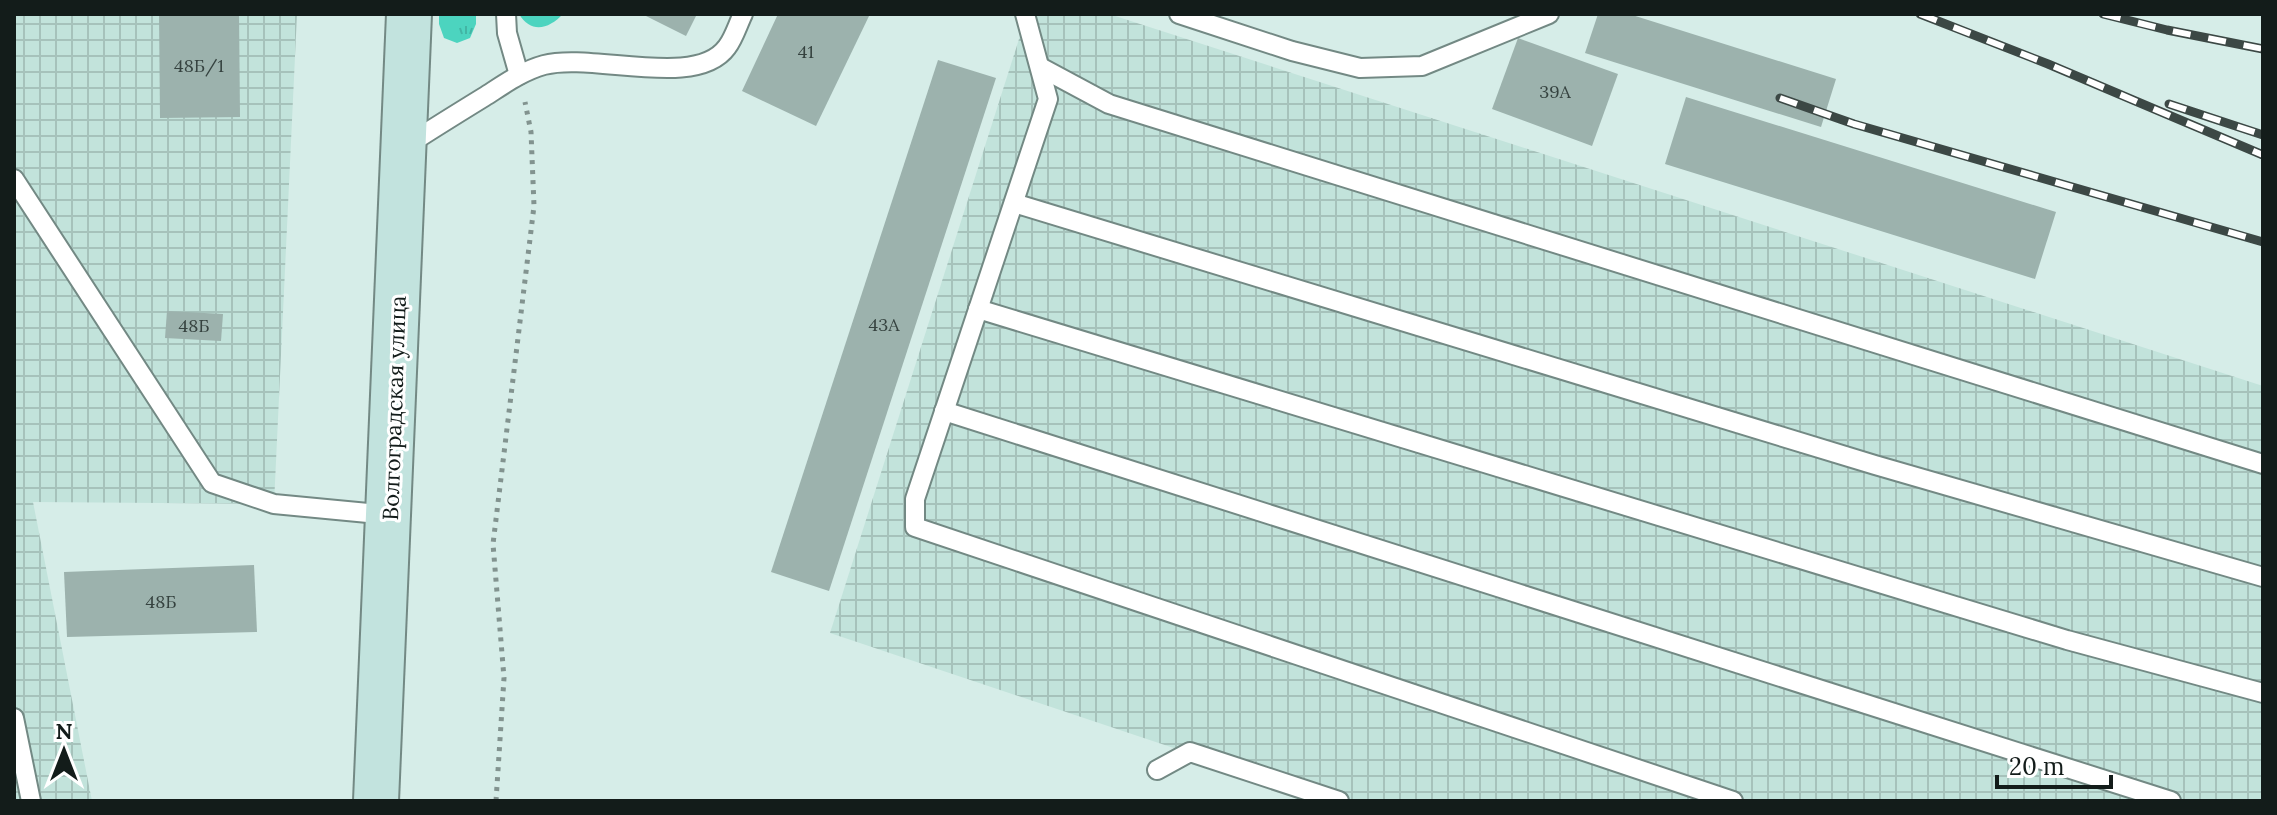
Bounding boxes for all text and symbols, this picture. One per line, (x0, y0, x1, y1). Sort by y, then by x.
house number: 41 (798, 40, 814, 63)
house number: 48Б/1 (174, 54, 224, 77)
house number: 39А (1539, 80, 1572, 103)
street label: Волгоградская улица (376, 295, 412, 521)
house number: 43А (868, 313, 900, 336)
house number: 48Б (178, 314, 210, 337)
house number: 48Б (145, 590, 177, 613)
north arrow (24, 711, 104, 791)
text: N (55, 717, 73, 745)
scale bar (1997, 739, 2111, 789)
text: 20 m (2009, 751, 2065, 782)

